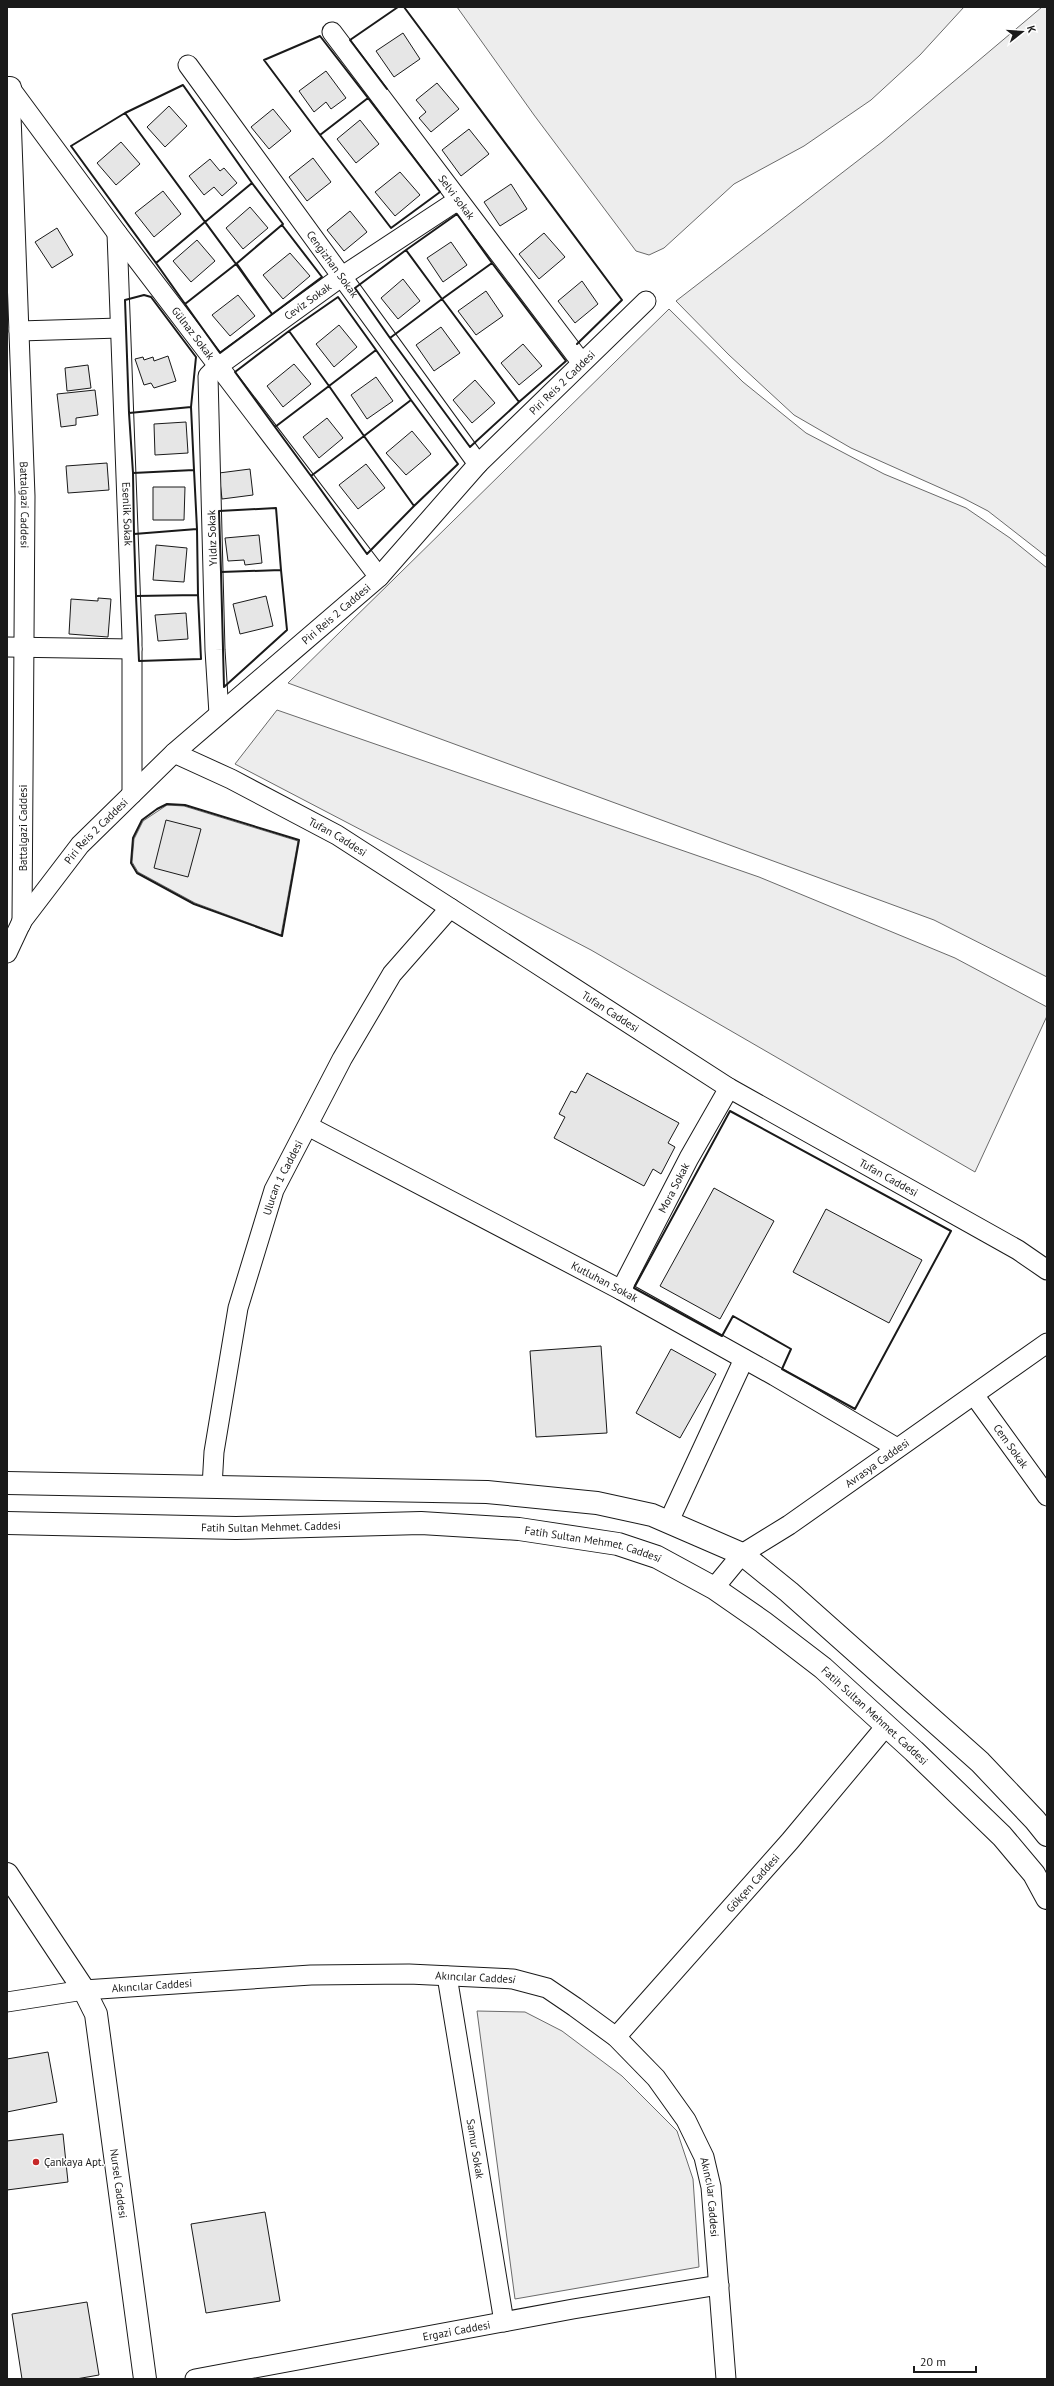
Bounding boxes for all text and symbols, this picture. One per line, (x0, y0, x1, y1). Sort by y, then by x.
north arrow (1002, 12, 1042, 52)
text: K (1024, 24, 1039, 35)
street label: Selvi sokak (435, 172, 478, 223)
street label: Cengizhan Sokak (304, 228, 362, 301)
street label: Ceviz Sokak (281, 279, 335, 323)
street label: Gülnaz Sokak (169, 304, 218, 363)
street label: Piri Reis 2 Caddesi (526, 347, 598, 418)
street label: Battalgazi Caddesi (17, 461, 32, 548)
street label: Esenlik Sokak (119, 482, 136, 547)
street label: Yıldız Sokak (204, 509, 220, 566)
street label: Piri Reis 2 Caddesi (299, 580, 373, 647)
street label: Battalgazi Caddesi (16, 785, 30, 871)
street label: Piri Reis 2 Caddesi (61, 795, 131, 867)
street label: Tufan Caddesi (306, 814, 370, 859)
street label: Tufan Caddesi (579, 988, 642, 1035)
street label: Ulucan 1 Caddesi (260, 1138, 306, 1217)
street label: Tufan Caddesi (857, 1155, 921, 1200)
street label: Mora Sokak (655, 1160, 693, 1215)
street label: Kutluhan Sokak (569, 1258, 641, 1305)
street label: Cem Sokak (990, 1421, 1032, 1471)
street label: Avrasya Caddesi (842, 1435, 912, 1490)
street label: Fatih Sultan Mehmet. Caddesi (201, 1518, 341, 1535)
street label: Fatih Sultan Mehmet. Caddesi (524, 1523, 664, 1565)
street label: Fatih Sultan Mehmet. Caddesi (819, 1663, 931, 1768)
street label: Gökçen Caddesi (723, 1851, 782, 1915)
street label: Akıncılar Caddesi (435, 1968, 517, 1986)
street label: Akıncılar Caddesi (111, 1976, 193, 1995)
street label: Samur Sokak (464, 2118, 487, 2180)
street label: Nursel Caddesi (107, 2148, 130, 2219)
place label: Çankaya Apt. (44, 2155, 104, 2169)
street label: Akıncılar Caddesi (697, 2156, 722, 2238)
marker: Çankaya Apt. (31, 2157, 41, 2167)
street label: Ergazi Caddesi (422, 2317, 492, 2344)
scale bar (914, 2348, 976, 2374)
text: 20 m (920, 2354, 946, 2369)

